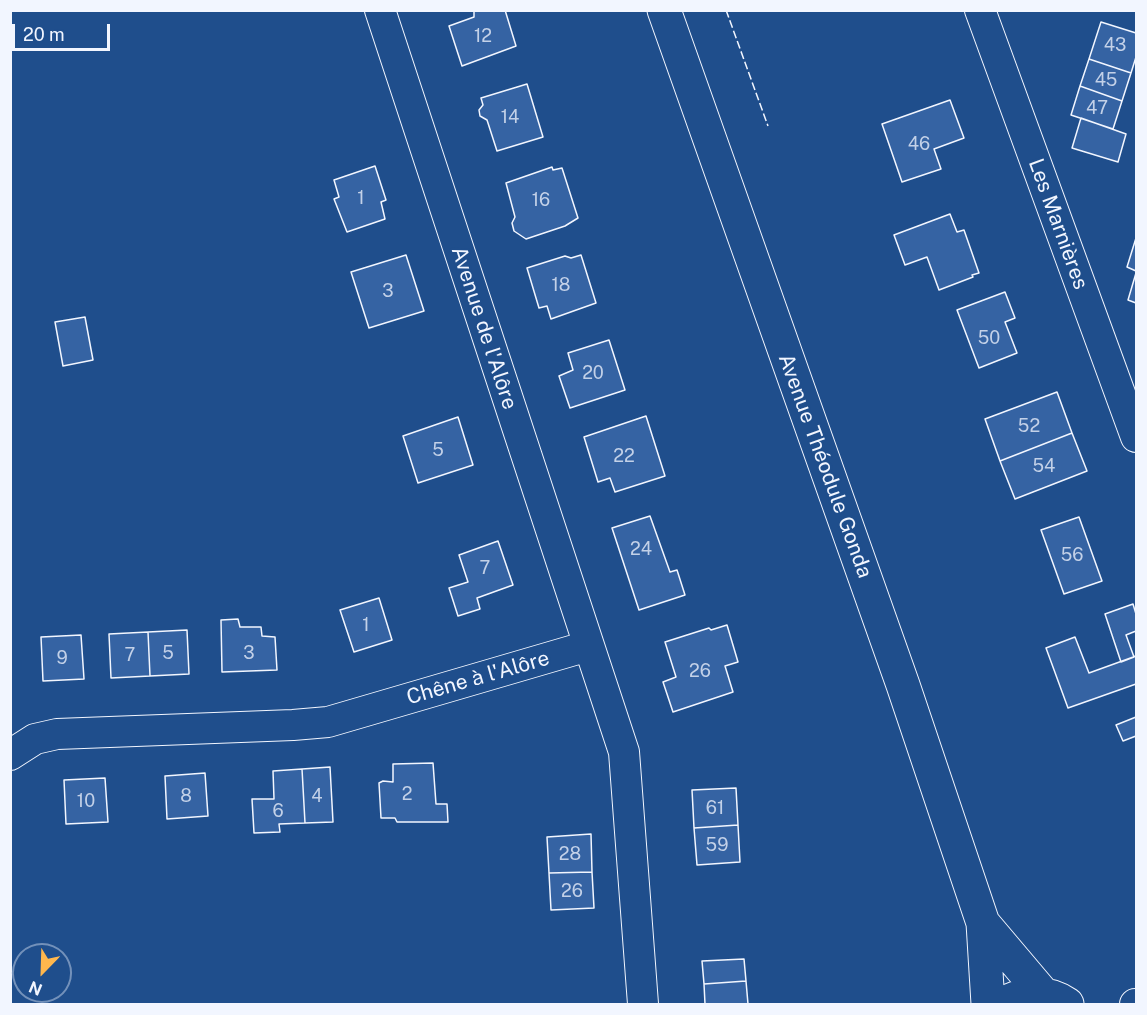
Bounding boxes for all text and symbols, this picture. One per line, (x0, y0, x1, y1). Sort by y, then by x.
scale bar (15, 12, 112, 50)
text: 20 m (23, 24, 65, 45)
house number: 12 (474, 25, 492, 47)
house number: 43 (1104, 34, 1126, 56)
house number: 45 (1095, 69, 1117, 91)
house number: 47 (1086, 97, 1108, 119)
house number: 14 (501, 106, 519, 128)
house number: 46 (908, 133, 930, 155)
street label: Les Marnières (1023, 155, 1093, 293)
house number: 1 (357, 187, 365, 209)
house number: 16 (532, 189, 550, 211)
street label: Avenue de l'Alôre (446, 243, 522, 413)
house number: 18 (552, 274, 570, 296)
house number: 3 (382, 280, 394, 302)
house number: 50 (978, 327, 1000, 349)
street label: Avenue Théodule Gonda (773, 350, 877, 582)
house number: 20 (582, 362, 604, 384)
house number: 52 (1018, 415, 1040, 437)
house number: 5 (432, 439, 444, 461)
house number: 22 (613, 445, 635, 467)
house number: 54 (1033, 455, 1055, 477)
house number: 24 (630, 538, 652, 560)
house number: 56 (1061, 544, 1083, 566)
house number: 7 (480, 557, 490, 579)
house number: 1 (362, 614, 370, 636)
house number: 5 (162, 642, 174, 664)
house number: 3 (243, 642, 255, 664)
house number: 7 (125, 644, 135, 666)
street label: Chêne à l'Alôre (404, 646, 552, 710)
house number: 9 (56, 647, 68, 669)
house number: 26 (689, 660, 711, 682)
house number: 2 (402, 783, 412, 805)
house number: 8 (180, 785, 192, 807)
house number: 4 (311, 785, 323, 807)
house number: 10 (77, 790, 95, 812)
house number: 61 (706, 797, 724, 819)
house number: 6 (272, 800, 284, 822)
house number: 59 (706, 834, 728, 856)
house number: 28 (559, 843, 581, 865)
house number: 26 (561, 880, 583, 902)
north arrow (12, 943, 72, 1003)
text: N (26, 977, 45, 999)

